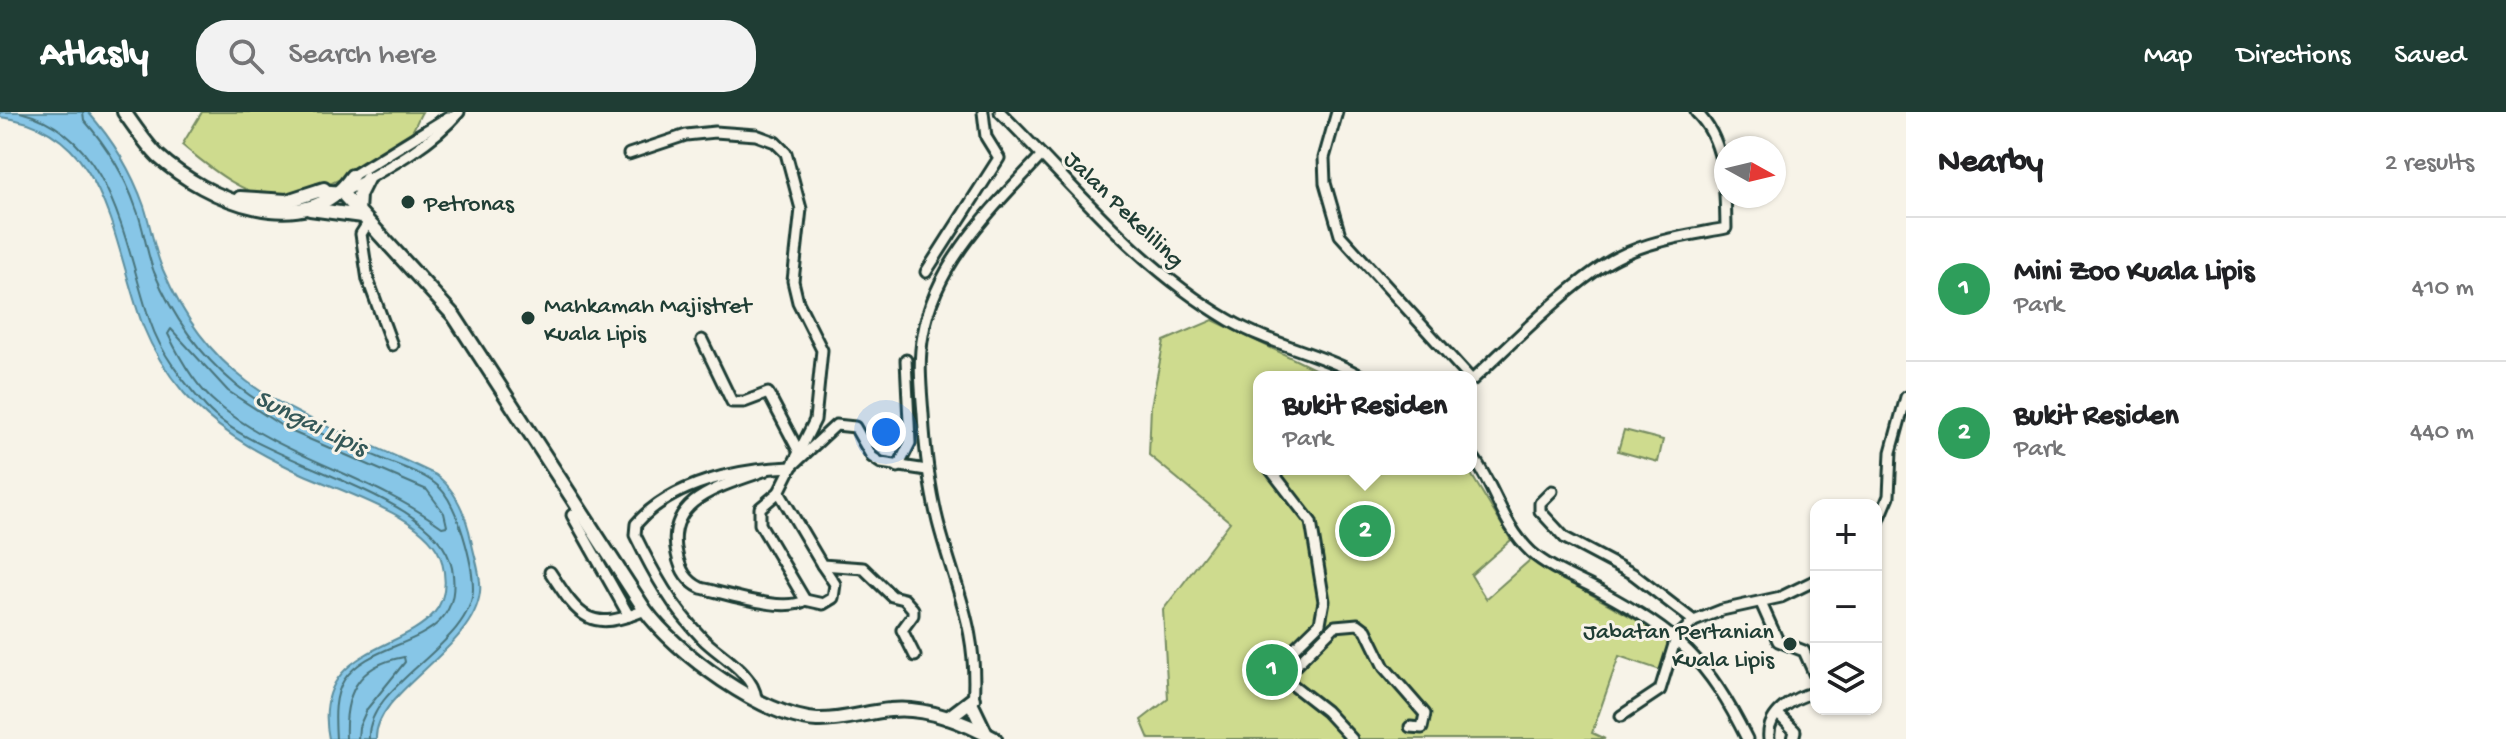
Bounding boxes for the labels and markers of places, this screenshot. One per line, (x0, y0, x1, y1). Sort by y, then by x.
place label: Petronas (423, 191, 515, 220)
marker: Petronas (399, 193, 417, 211)
place label: Mahkamah Majistret Kuala Lipis (544, 293, 754, 350)
marker: Mahkamah Majistret Kuala Lipis (519, 309, 537, 327)
pin: 2 (1339, 501, 1391, 561)
place label: Jabatan Pertanian Kuala Lipis (1583, 619, 1775, 676)
marker: Jabatan Pertanian Kuala Lipis (1781, 635, 1799, 653)
pin: 1 (1246, 640, 1298, 700)

